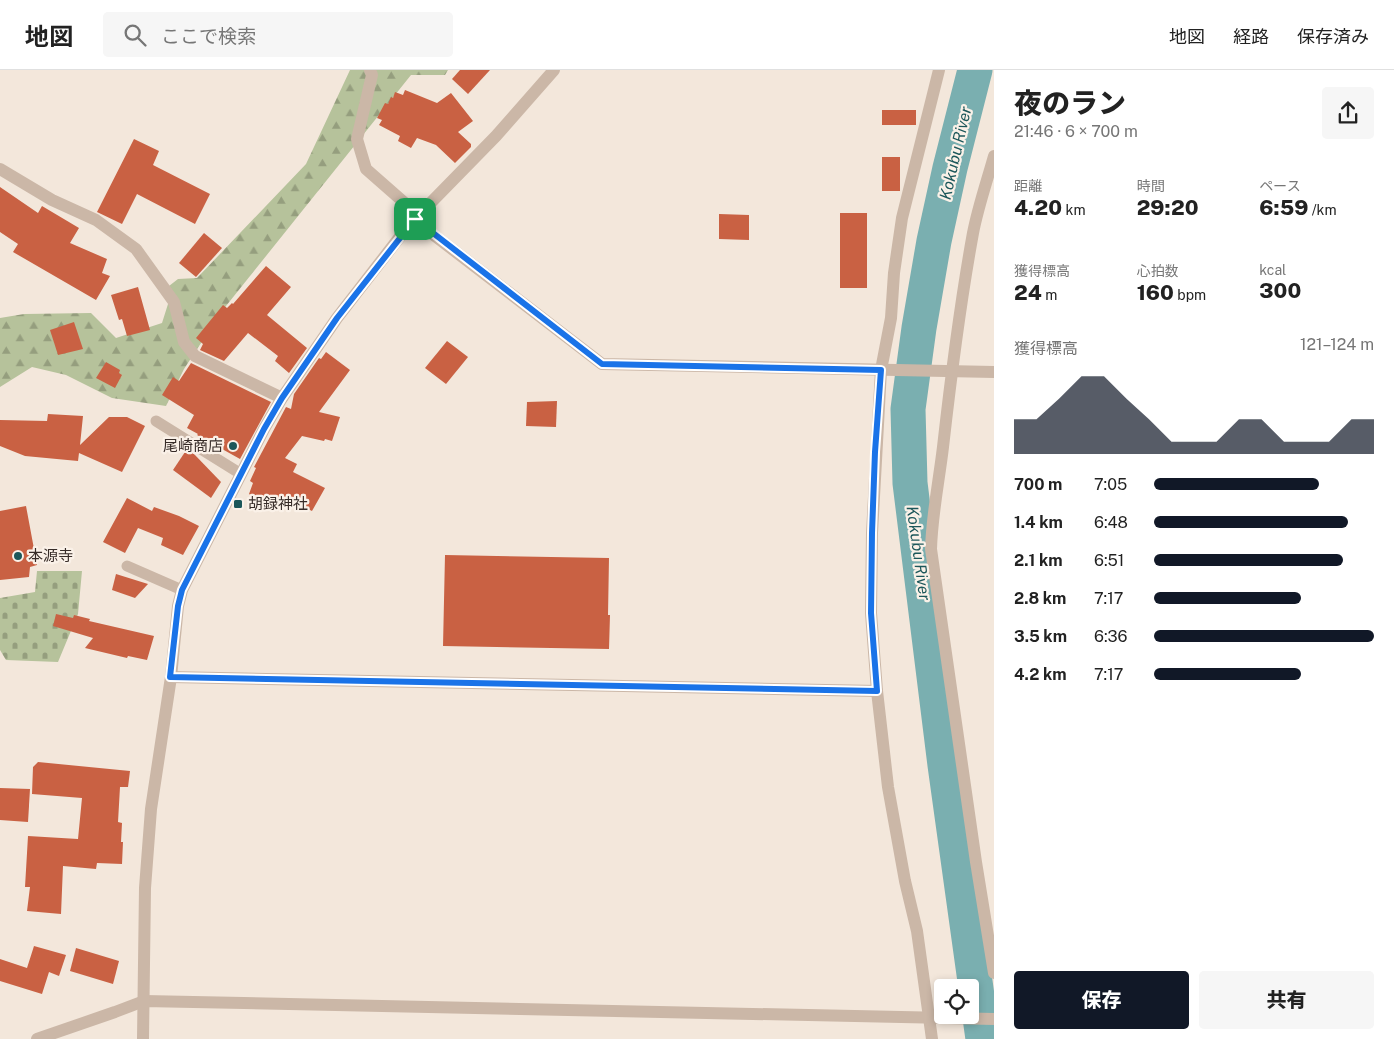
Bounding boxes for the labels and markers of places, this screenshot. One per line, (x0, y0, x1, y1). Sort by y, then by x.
pin (394, 198, 436, 240)
place label: 尾崎商店 (163, 437, 223, 454)
marker: 尾崎商店 (227, 440, 239, 452)
place label: 胡録神社 (248, 495, 308, 512)
marker: 胡録神社 (232, 498, 244, 510)
place label: 本源寺 (28, 547, 73, 564)
marker: 本源寺 (12, 550, 24, 562)

